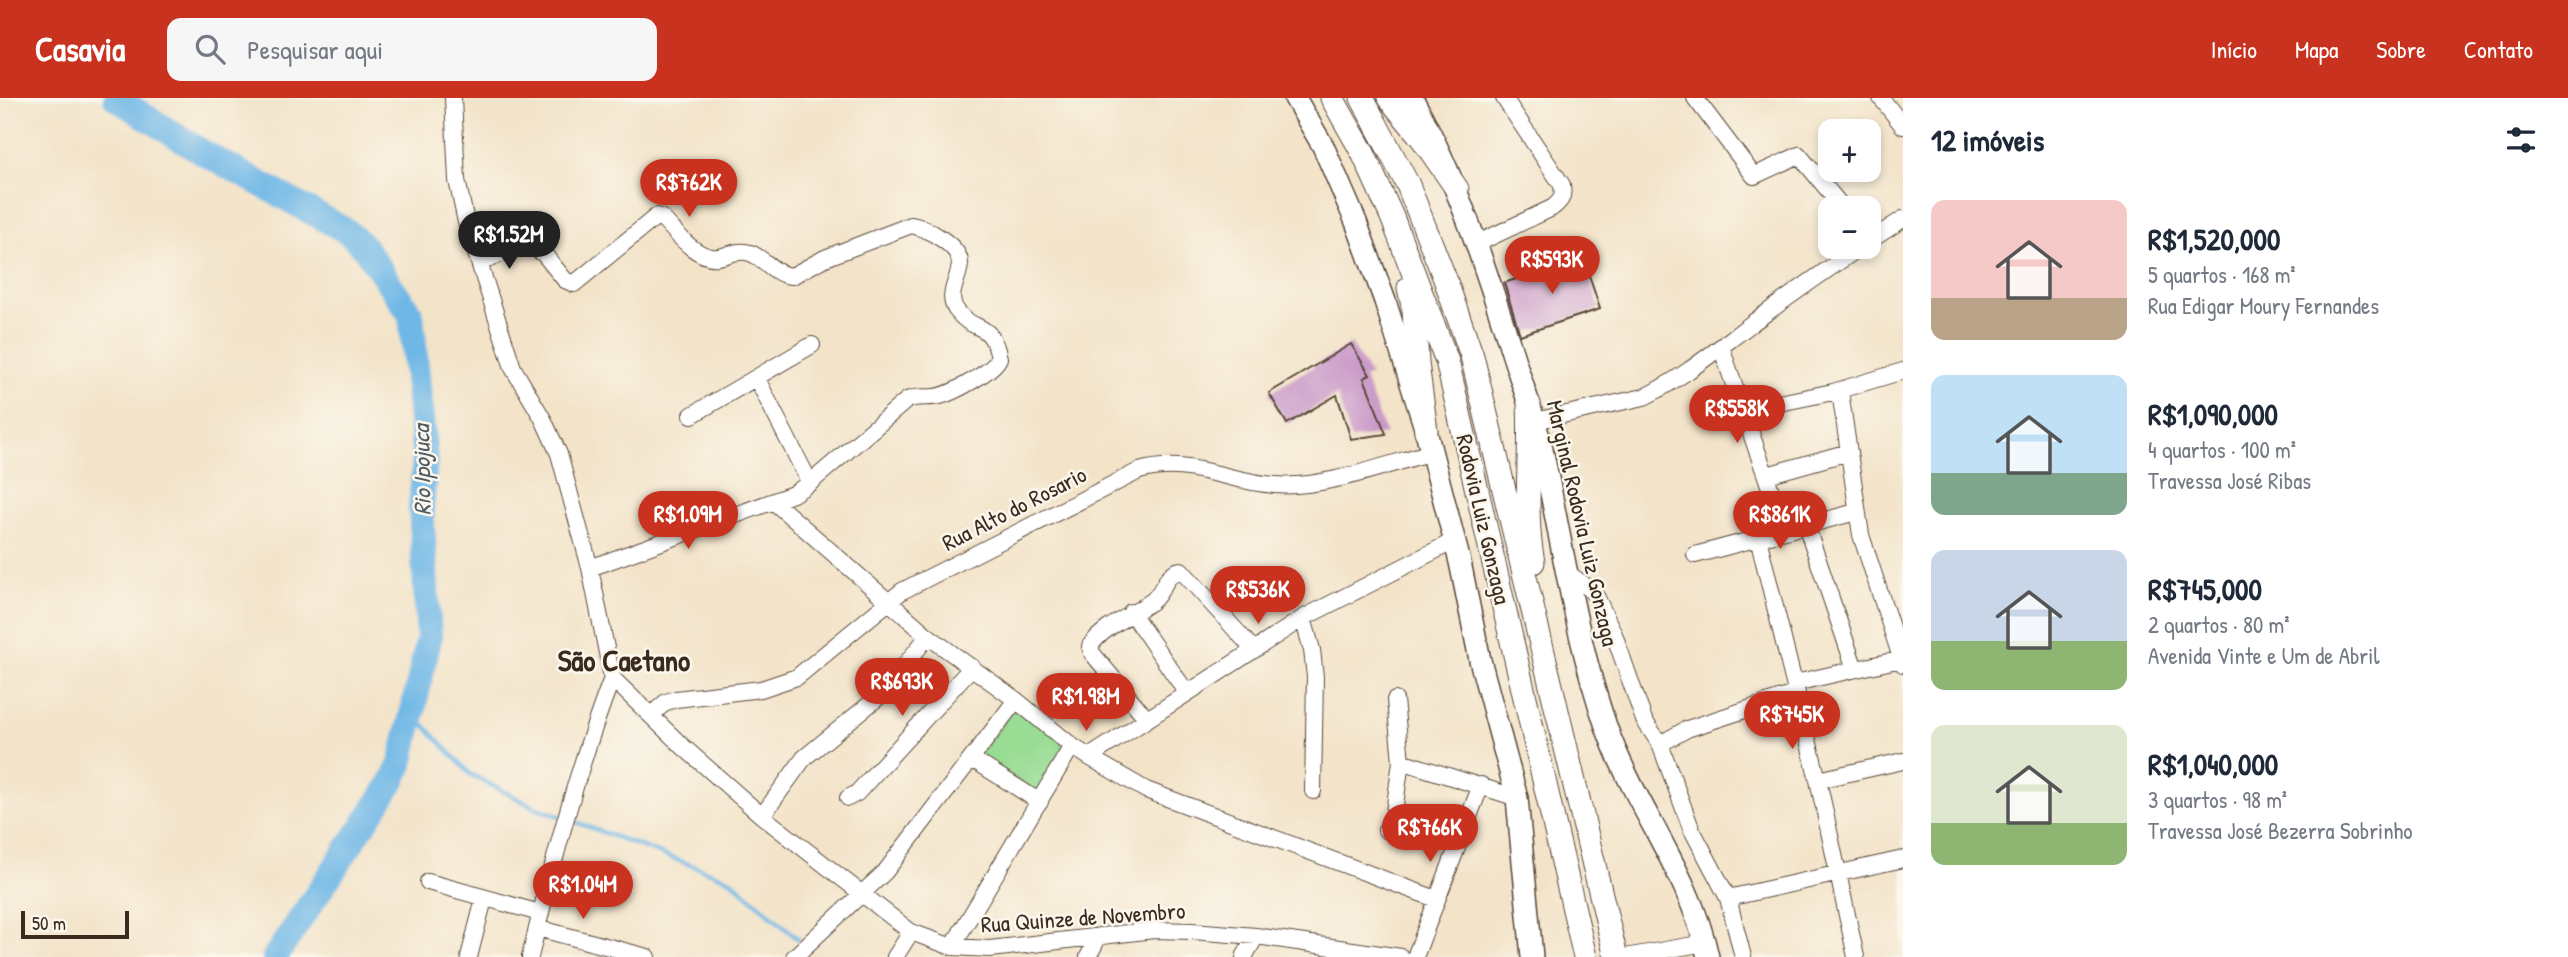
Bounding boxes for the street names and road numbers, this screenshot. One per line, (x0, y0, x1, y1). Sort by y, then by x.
street label: Marginal Rodovia Luiz Gonzaga (1540, 397, 1626, 649)
street label: Rodovia Luiz Gonzaga (1449, 431, 1519, 607)
street label: Rua Alto do Rosario (937, 458, 1091, 558)
street label: Rua Quinze de Novembro (980, 894, 1186, 940)

